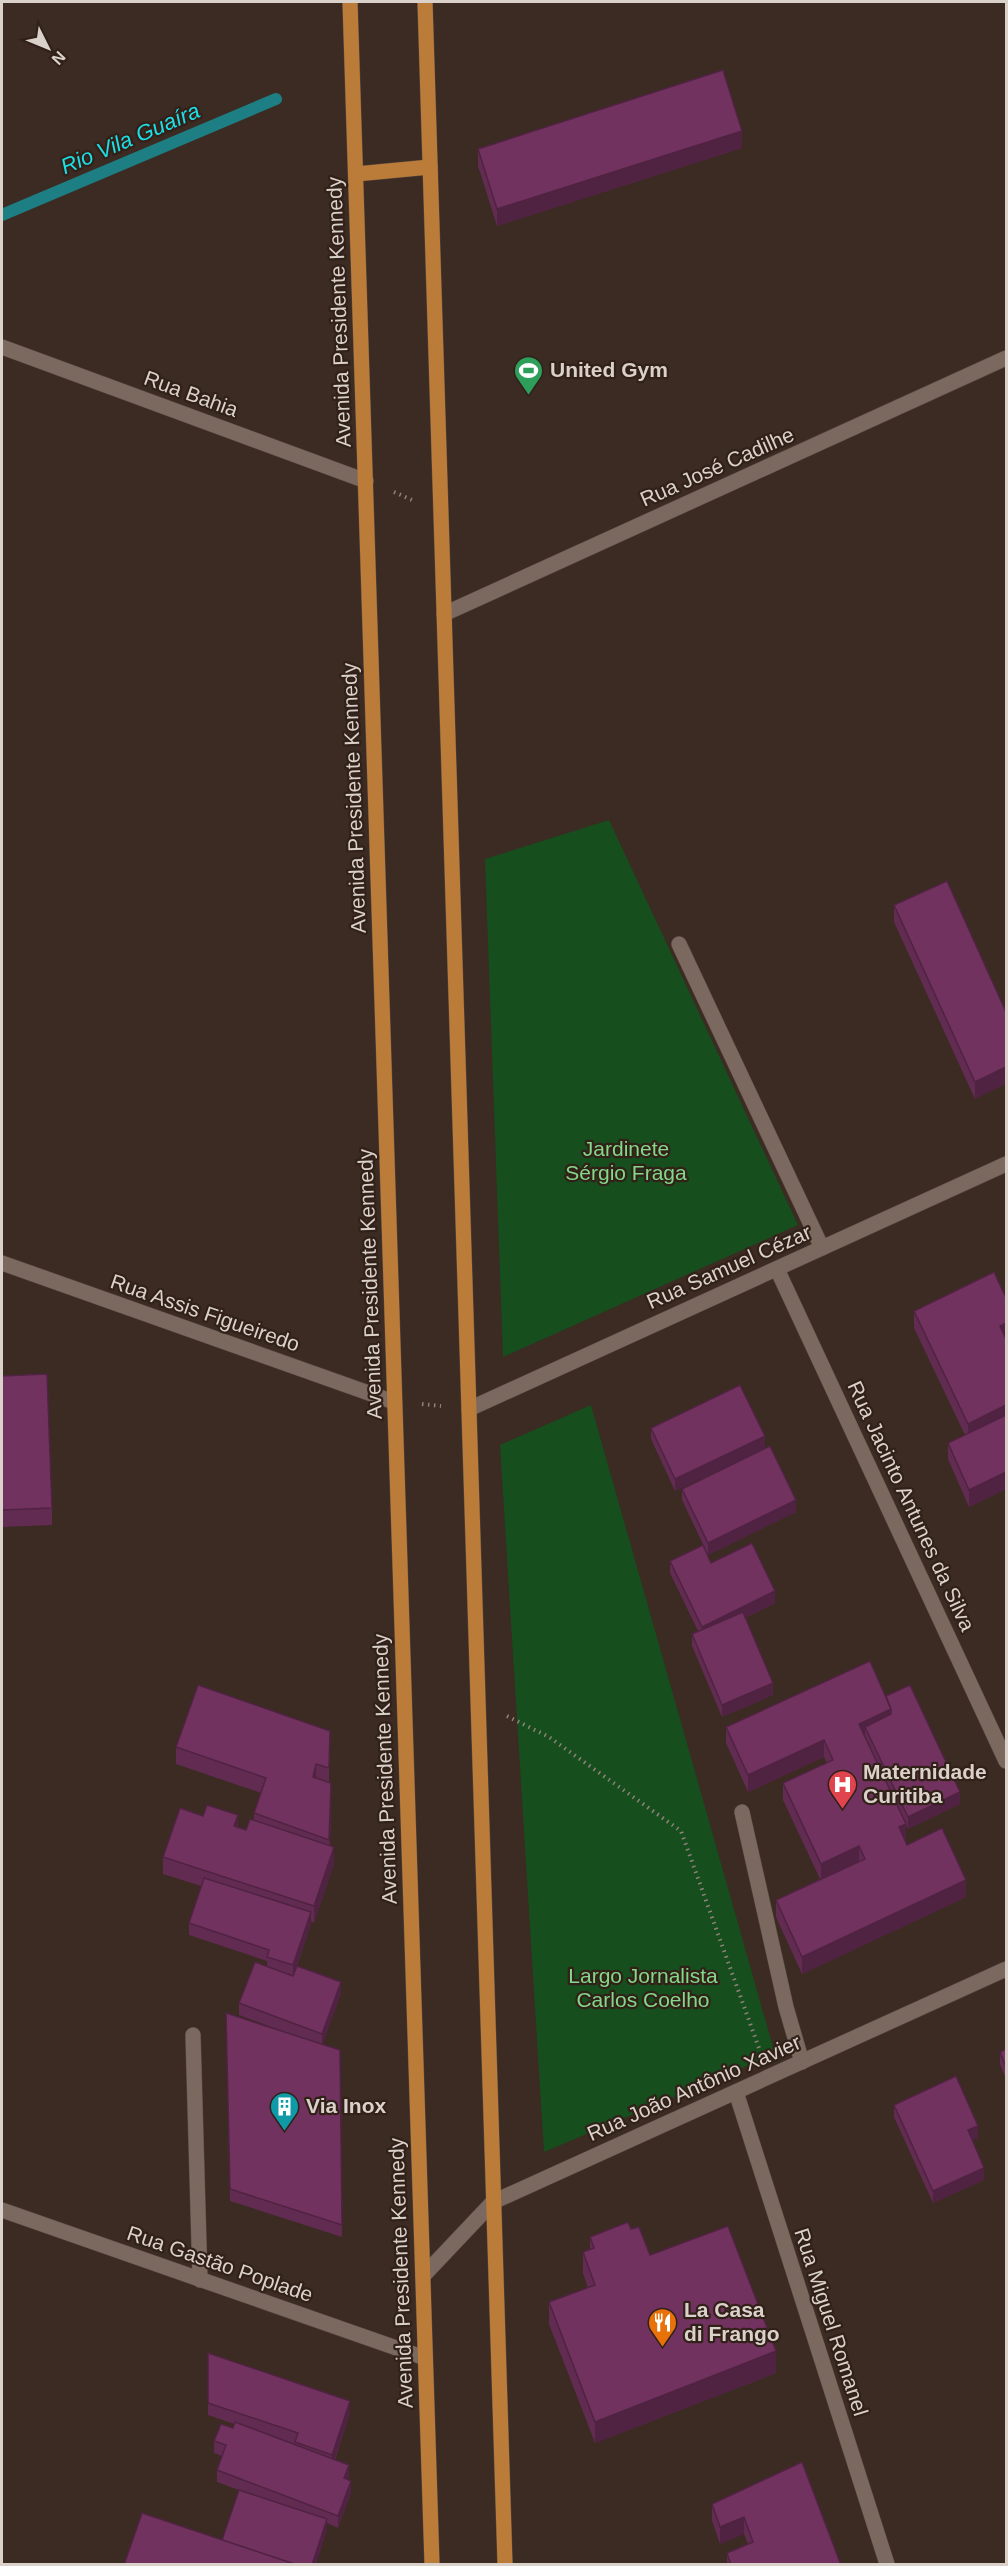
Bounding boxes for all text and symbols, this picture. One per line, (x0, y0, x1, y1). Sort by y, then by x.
north arrow (18, 18, 78, 78)
text: N (48, 48, 69, 68)
water label: Rio Vila Guaíra (57, 98, 204, 179)
street label: Avenida Presidente Kennedy (322, 176, 355, 448)
sports icon: United Gym (513, 354, 545, 396)
place label: United Gym (550, 358, 668, 381)
street label: Rua Bahia (141, 366, 241, 421)
street label: Rua José Cadilhe (636, 422, 797, 511)
street label: Avenida Presidente Kennedy (337, 662, 370, 934)
park label: Jardinete Sérgio Fraga (565, 1137, 687, 1184)
street label: Avenida Presidente Kennedy (353, 1148, 386, 1420)
street label: Rua Samuel Cézar (643, 1220, 815, 1313)
street label: Rua Assis Figueiredo (108, 1269, 303, 1356)
street label: Rua Jacinto Antunes da Silva (843, 1377, 980, 1635)
street label: Avenida Presidente Kennedy (368, 1633, 401, 1905)
place label: Maternidade Curitiba (863, 1760, 987, 1807)
hospital icon: Maternidade Curitiba (826, 1768, 858, 1810)
park label: Largo Jornalista Carlos Coelho (568, 1964, 718, 2011)
street label: Rua João Antônio Xavier (584, 2030, 804, 2145)
building icon: Via Inox (269, 2090, 301, 2132)
place label: Via Inox (306, 2094, 386, 2117)
street label: Avenida Presidente Kennedy (384, 2137, 417, 2409)
street label: Rua Gastão Poplade (124, 2221, 316, 2306)
street label: Rua Miguel Romanel (790, 2225, 873, 2419)
place label: La Casa di Frango (684, 2298, 780, 2345)
restaurant icon: La Casa di Frango (647, 2306, 679, 2348)

